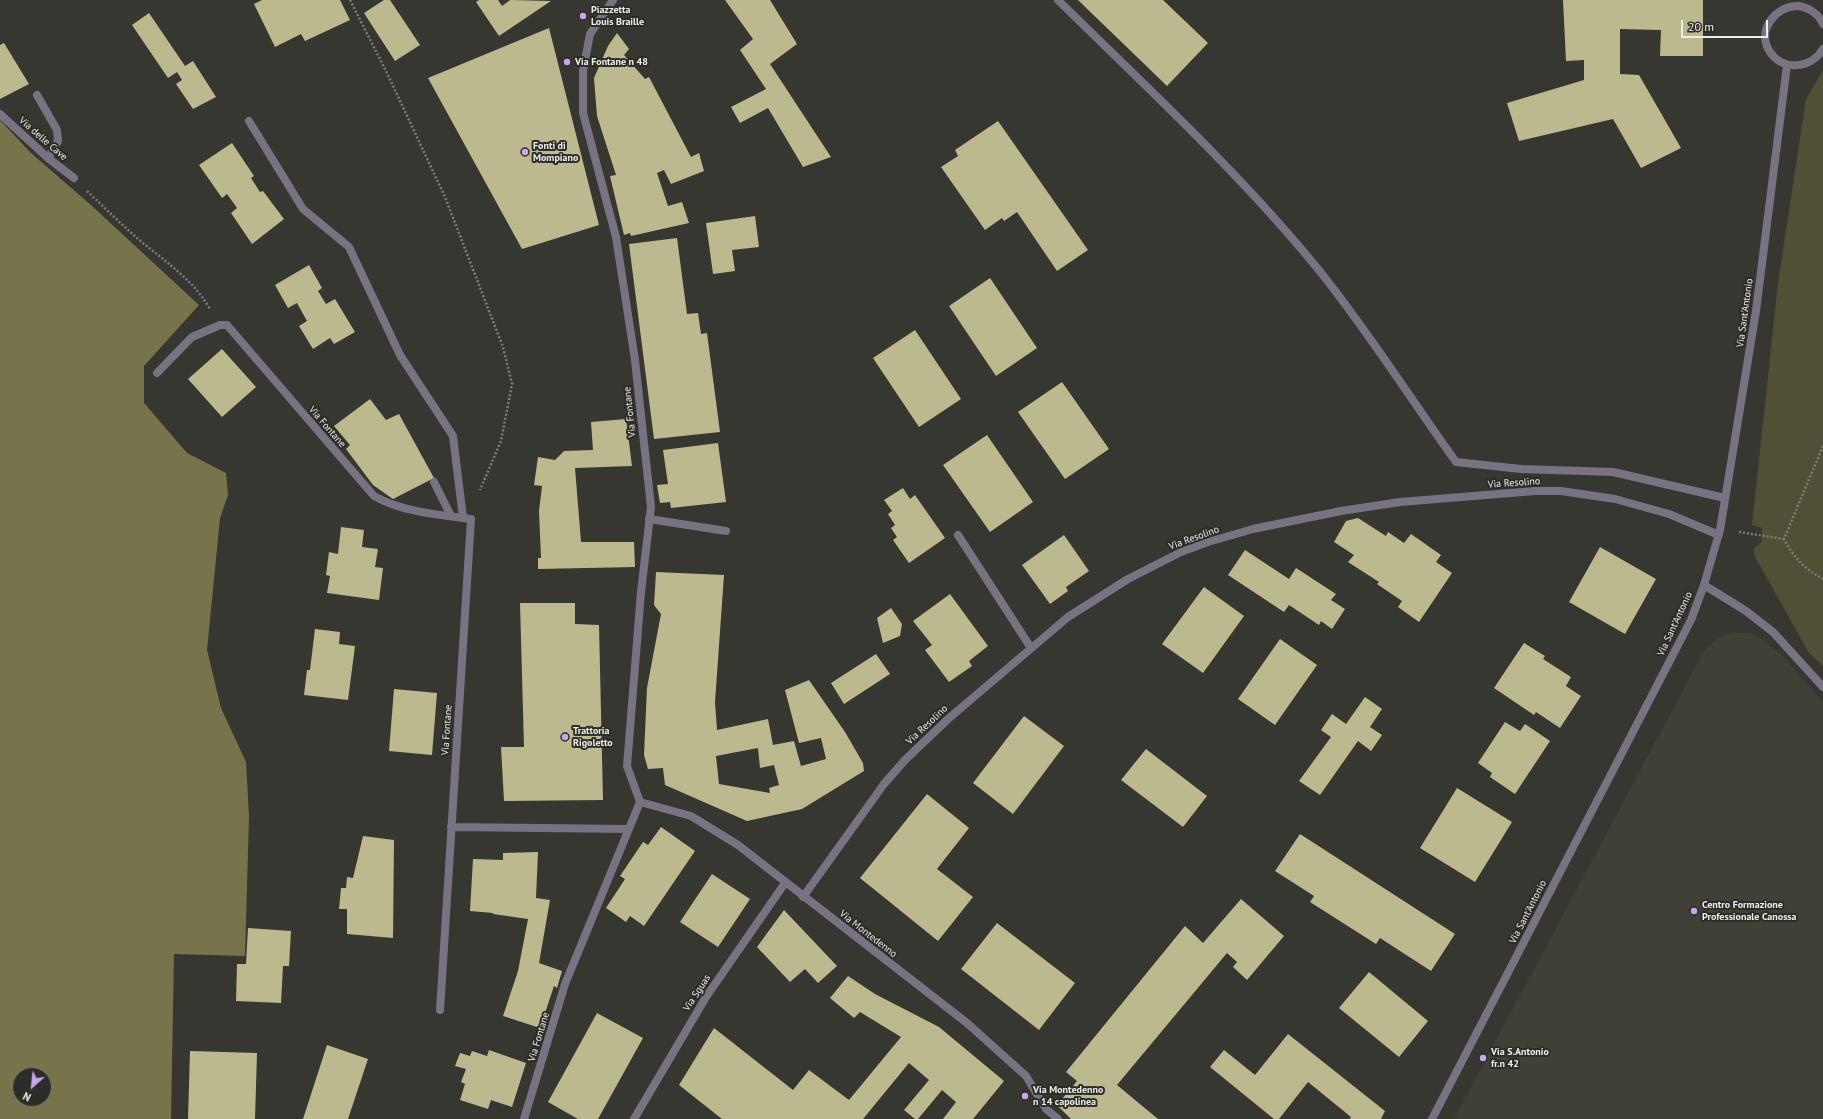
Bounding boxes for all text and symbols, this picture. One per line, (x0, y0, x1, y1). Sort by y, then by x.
place label: Piazzetta Louis Braille (591, 4, 644, 28)
marker: Piazzetta Louis Braille (578, 11, 588, 21)
scale bar (1683, 12, 1770, 38)
text: 20 m (1688, 19, 1714, 34)
place label: Via Fontane n 48 (575, 56, 648, 68)
marker: Via Fontane n 48 (562, 57, 572, 67)
street label: Via delle Cave (16, 115, 70, 163)
place label: Fonti di Mompiano (533, 140, 578, 164)
marker: Fonti di Mompiano (520, 147, 530, 157)
street label: Via Sant'Antonio (1734, 278, 1756, 348)
street label: Via Fontane (621, 386, 639, 438)
street label: Via Fontane (306, 404, 348, 450)
street label: Via Resolino (1487, 475, 1541, 491)
street label: Via Resolino (1167, 523, 1221, 553)
street label: Via Sant'Antonio (1655, 590, 1695, 658)
street label: Via Resolino (904, 703, 950, 747)
street label: Via Fontane (439, 704, 455, 756)
place label: Trattoria Rigoletto (573, 725, 613, 748)
marker: Trattoria Rigoletto (560, 732, 570, 742)
street label: Via Sant'Antonio (1507, 878, 1549, 946)
place label: Centro Formazione Professionale Canossa (1702, 899, 1797, 922)
marker: Centro Formazione Professionale Canossa (1689, 906, 1699, 916)
street label: Via Montedenno (837, 908, 899, 960)
street label: Via Sguas (681, 972, 713, 1014)
street label: Via Fontane (526, 1011, 552, 1063)
place label: Via S.Antonio fr.n 42 (1491, 1046, 1549, 1070)
marker: Via S.Antonio fr.n 42 (1478, 1053, 1488, 1063)
north arrow (12, 1067, 52, 1107)
place label: Via Montedenno n 14 capolinea (1033, 1084, 1103, 1108)
text: N (21, 1089, 33, 1105)
marker: Via Montedenno n 14 capolinea (1020, 1091, 1030, 1101)

